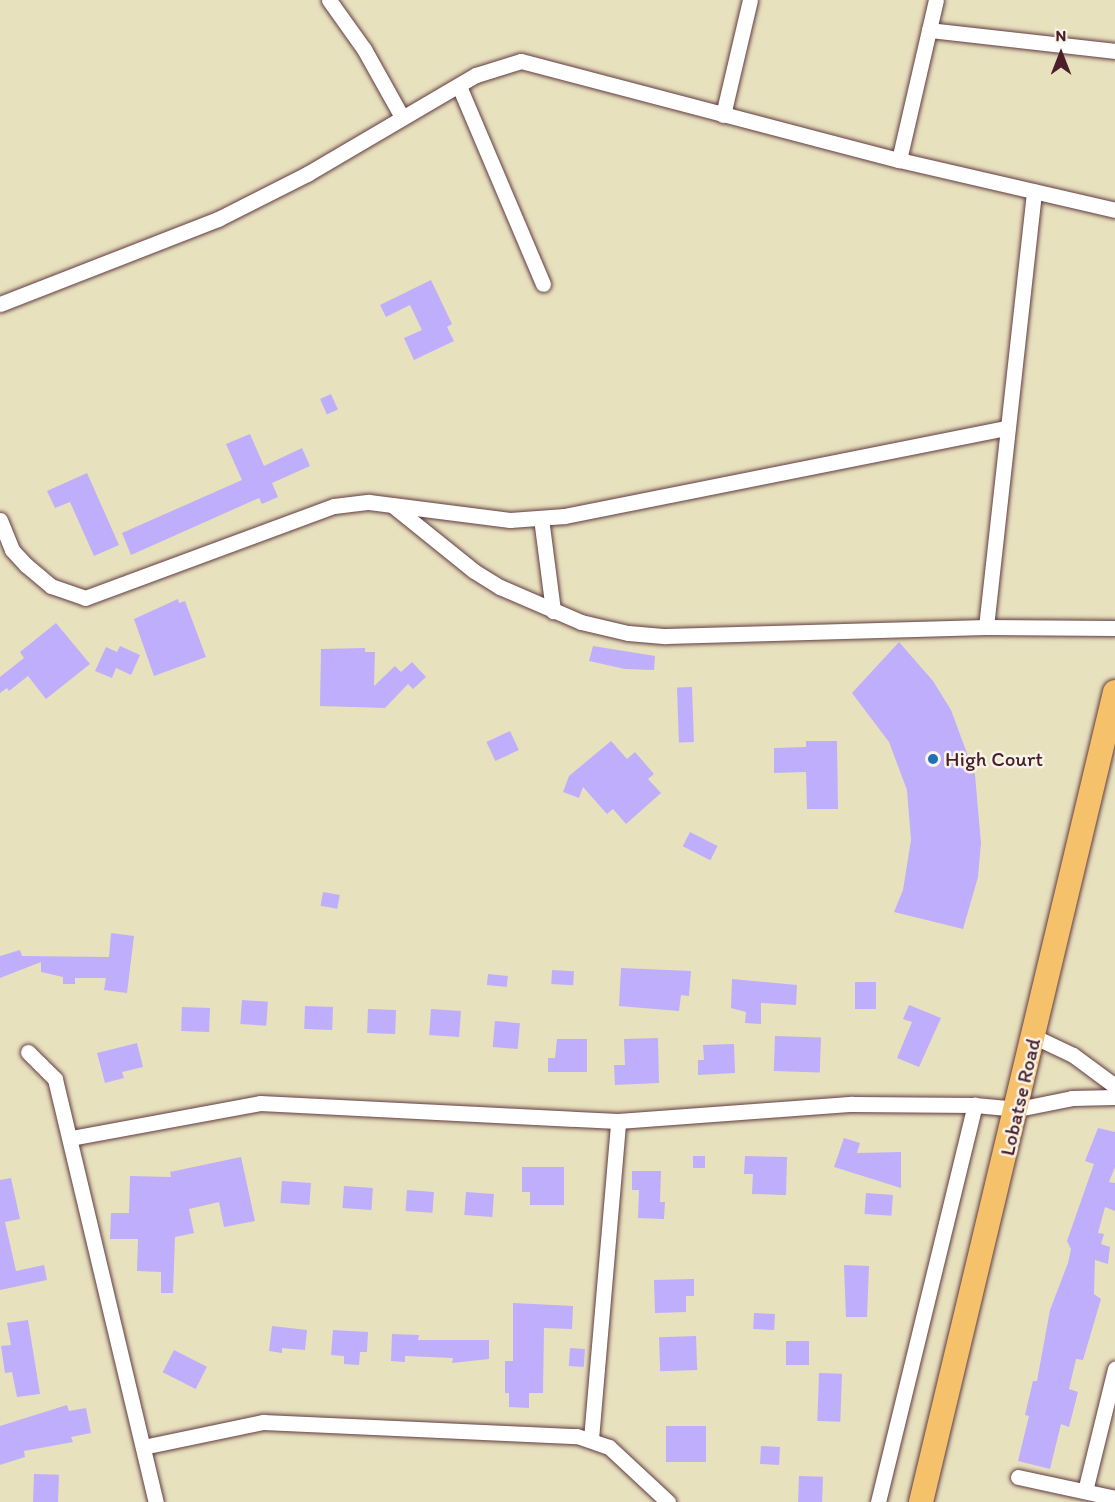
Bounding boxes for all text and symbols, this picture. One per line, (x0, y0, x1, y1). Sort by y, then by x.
north arrow (1031, 24, 1091, 84)
text: N (1056, 26, 1066, 45)
place label: High Court (945, 746, 1043, 772)
marker: High Court (926, 752, 940, 766)
street label: Lobatse Road (994, 1036, 1046, 1158)

